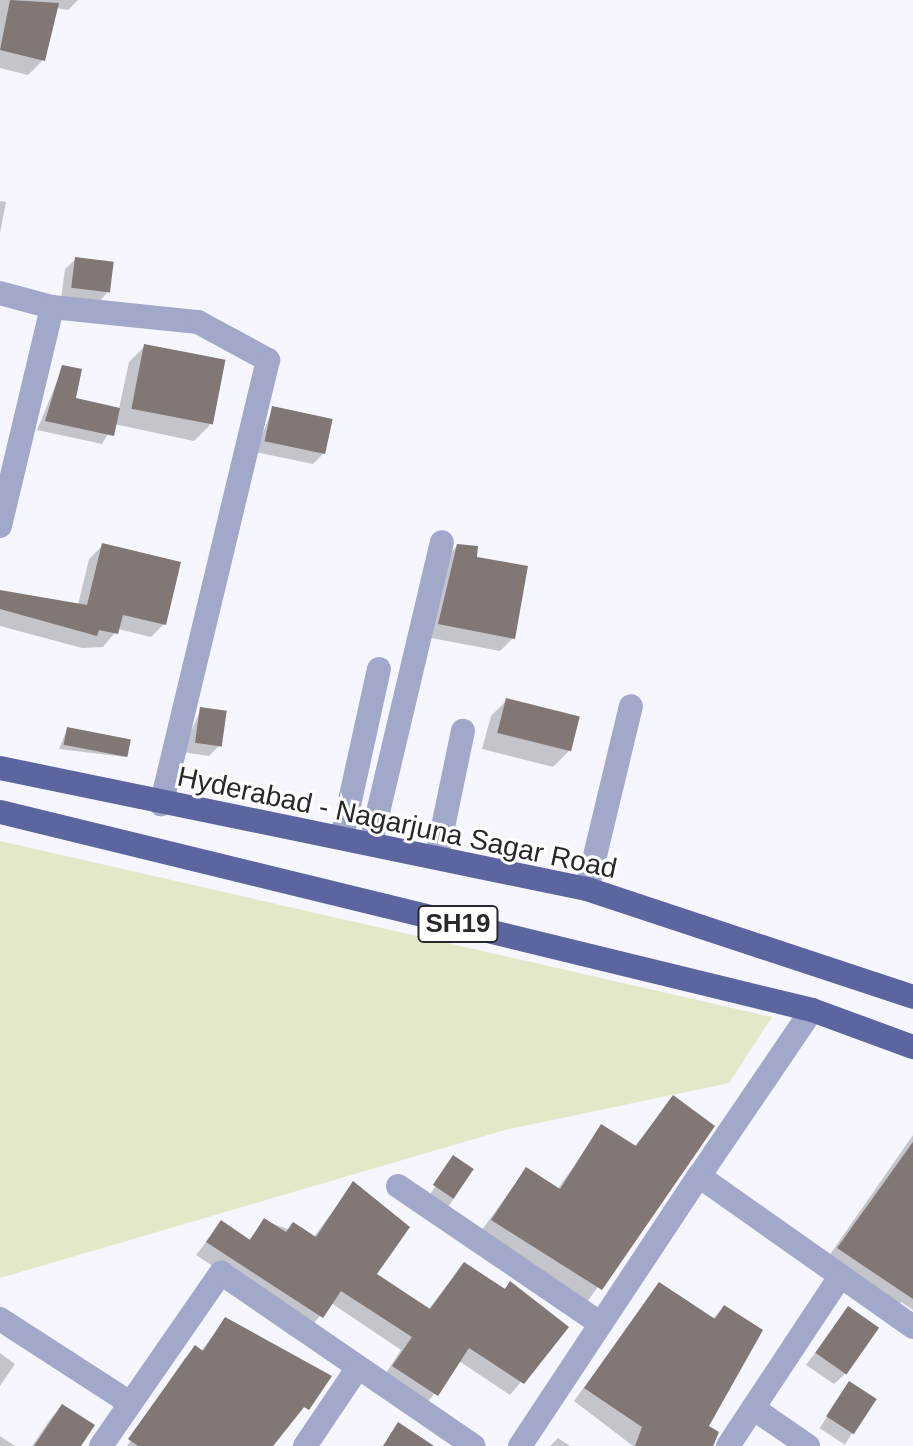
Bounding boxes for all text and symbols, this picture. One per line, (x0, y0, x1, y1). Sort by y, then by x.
street label: Hyderabad - Nagarjuna Sagar Road (174, 760, 620, 886)
road number: SH19 (416, 902, 500, 946)

